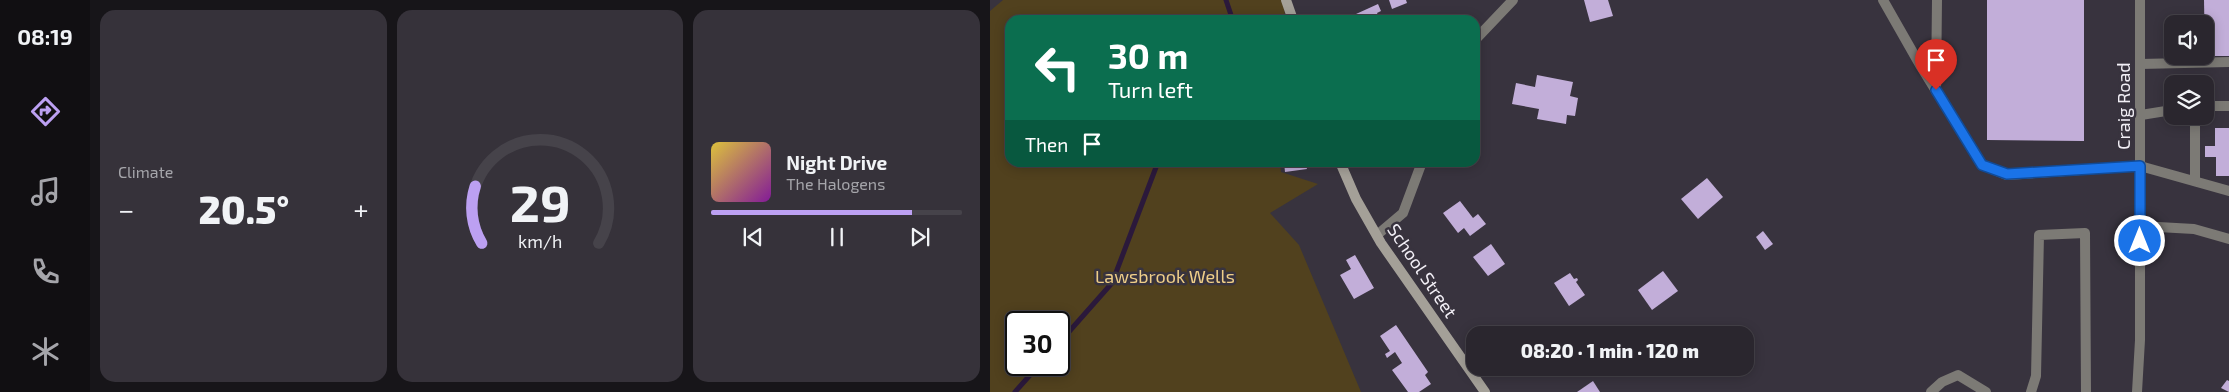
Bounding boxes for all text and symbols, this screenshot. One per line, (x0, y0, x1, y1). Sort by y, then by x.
map controls (2164, 15, 2214, 125)
button: sound (2164, 15, 2214, 65)
text: 08:19 (17, 23, 73, 49)
text: 30 m (1108, 34, 1188, 76)
icon: left (1025, 35, 1090, 100)
pin (1915, 39, 1957, 90)
icon: arrive (1922, 46, 1950, 74)
street label: Craig Road (2112, 62, 2134, 150)
button: layers (2164, 75, 2214, 125)
text: Turn left (1108, 76, 1193, 102)
icon: directions (28, 94, 63, 129)
icon: arrive (1078, 130, 1106, 158)
text: Then (1025, 133, 1068, 156)
text: Night Drive (786, 151, 887, 174)
text: Climate (118, 162, 173, 181)
text: 29 (510, 170, 570, 232)
icon: music (28, 174, 63, 209)
text: The Halogens (786, 174, 885, 193)
text: 20.5° (199, 186, 289, 232)
text: − (118, 192, 134, 226)
text: + (353, 192, 369, 226)
position arrow (2113, 214, 2165, 266)
street label: School Street (1383, 219, 1462, 322)
icon: previous (739, 223, 767, 251)
icon: pause (823, 223, 851, 251)
icon: next (906, 223, 934, 251)
text: km/h (518, 230, 562, 252)
icon: phone (28, 254, 63, 289)
park label: Lawsbrook Wells (1095, 265, 1235, 287)
speed limit sign: 30 (1005, 311, 1070, 376)
icon: climate (28, 334, 63, 369)
text: 08:20 · 1 min · 120 m (1521, 339, 1699, 362)

